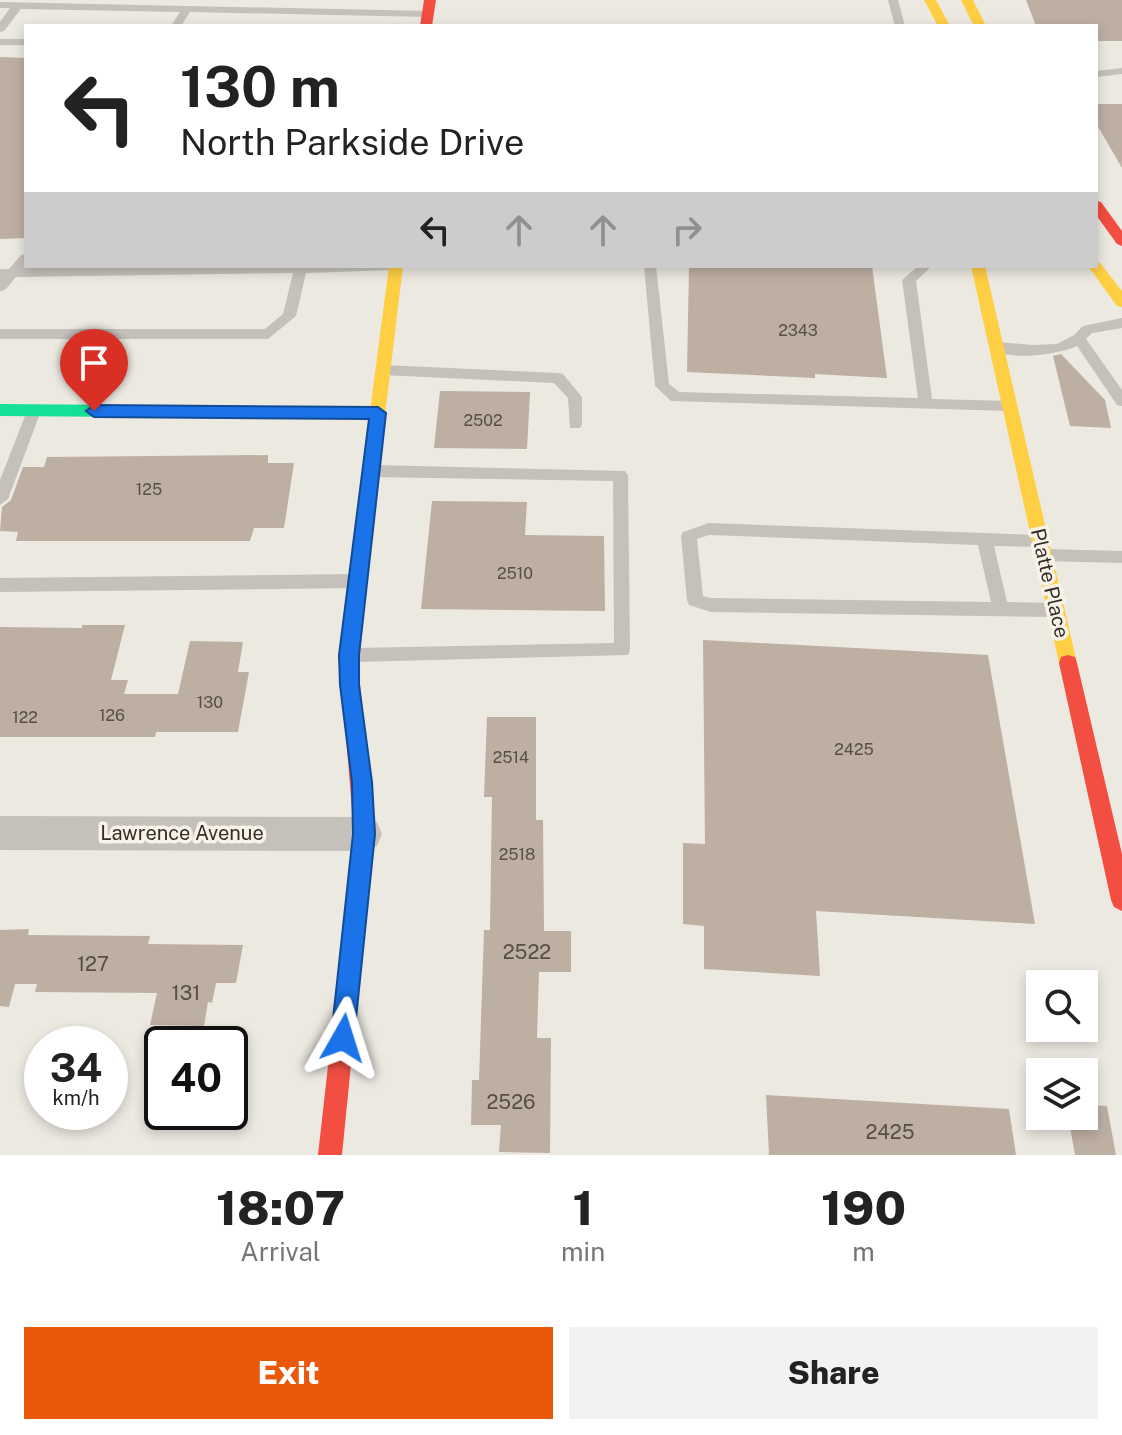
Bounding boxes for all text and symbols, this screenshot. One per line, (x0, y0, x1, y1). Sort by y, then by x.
text: 130 m (180, 54, 340, 120)
icon: left (48, 56, 152, 160)
text: North Parkside Drive (180, 121, 524, 163)
icon: left (413, 208, 457, 252)
icon: ahead (497, 208, 541, 252)
icon: ahead (581, 208, 625, 252)
icon: right (665, 208, 709, 252)
house number: 2343 (778, 321, 818, 340)
pin (60, 329, 128, 411)
icon: arrive (72, 341, 116, 385)
house number: 2502 (463, 411, 503, 430)
house number: 125 (136, 480, 162, 499)
street label: Platte Place (1026, 526, 1074, 640)
house number: 2510 (497, 564, 533, 583)
house number: 130 (197, 693, 223, 712)
house number: 126 (99, 706, 125, 725)
house number: 122 (12, 708, 38, 727)
house number: 2425 (834, 740, 874, 759)
house number: 2514 (493, 748, 529, 767)
street label: Lawrence Avenue (100, 821, 264, 845)
house number: 2518 (499, 845, 535, 864)
house number: 2522 (503, 940, 551, 964)
house number: 127 (77, 952, 109, 976)
map controls (1026, 970, 1098, 1130)
button: search (1026, 970, 1098, 1042)
house number: 131 (172, 981, 200, 1005)
position arrow (301, 996, 385, 1080)
speed limit sign: 40 (144, 1026, 248, 1130)
text: 34 (50, 1044, 102, 1091)
button: layers (1026, 1058, 1098, 1130)
text: km/h (52, 1086, 100, 1110)
house number: 2526 (486, 1090, 536, 1114)
house number: 2425 (865, 1120, 915, 1144)
text: 18:07 (216, 1179, 345, 1236)
text: 1 (573, 1179, 594, 1236)
text: 190 (821, 1179, 906, 1236)
text: Arrival (240, 1236, 321, 1267)
text: min (561, 1236, 605, 1267)
text: m (852, 1236, 875, 1267)
button: Exit (24, 1327, 553, 1419)
button: Share (569, 1327, 1098, 1419)

